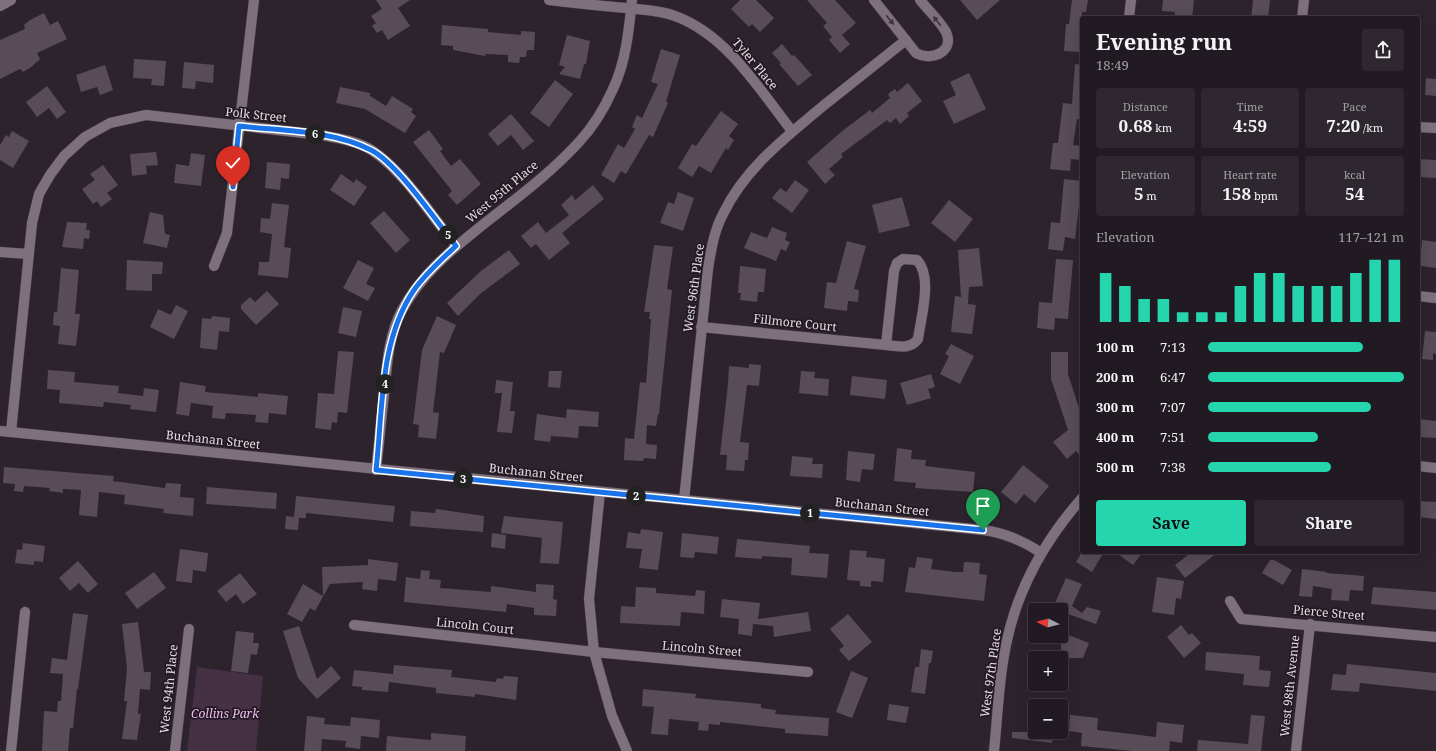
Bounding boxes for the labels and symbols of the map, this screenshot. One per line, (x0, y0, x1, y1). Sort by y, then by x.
one-way arrow (885, 14, 894, 25)
one-way arrow (933, 16, 942, 27)
street label: Tyler Place (729, 34, 782, 93)
street label: Polk Street (225, 103, 288, 126)
pin: 6 (305, 124, 325, 144)
pin (216, 146, 250, 187)
street label: West 95th Place (462, 156, 541, 227)
pin: 5 (438, 225, 458, 245)
street label: West 96th Place (679, 242, 708, 333)
street label: Fillmore Court (753, 310, 838, 335)
pin: 4 (375, 374, 395, 394)
street label: Buchanan Street (165, 426, 261, 453)
street label: Buchanan Street (488, 459, 584, 486)
pin: 3 (453, 469, 473, 489)
pin: 2 (626, 486, 646, 506)
pin (966, 489, 1000, 530)
street label: Buchanan Street (834, 493, 930, 520)
pin: 1 (800, 503, 820, 523)
street label: Pierce Street (1292, 601, 1366, 624)
north arrow (1028, 603, 1068, 643)
street label: Lincoln Court (435, 613, 515, 638)
street label: West 97th Place (976, 627, 1005, 718)
street label: West 98th Avenue (1276, 634, 1303, 738)
street label: Lincoln Street (661, 637, 743, 660)
street label: West 94th Place (155, 644, 182, 734)
park label: Collins Park (191, 705, 260, 722)

